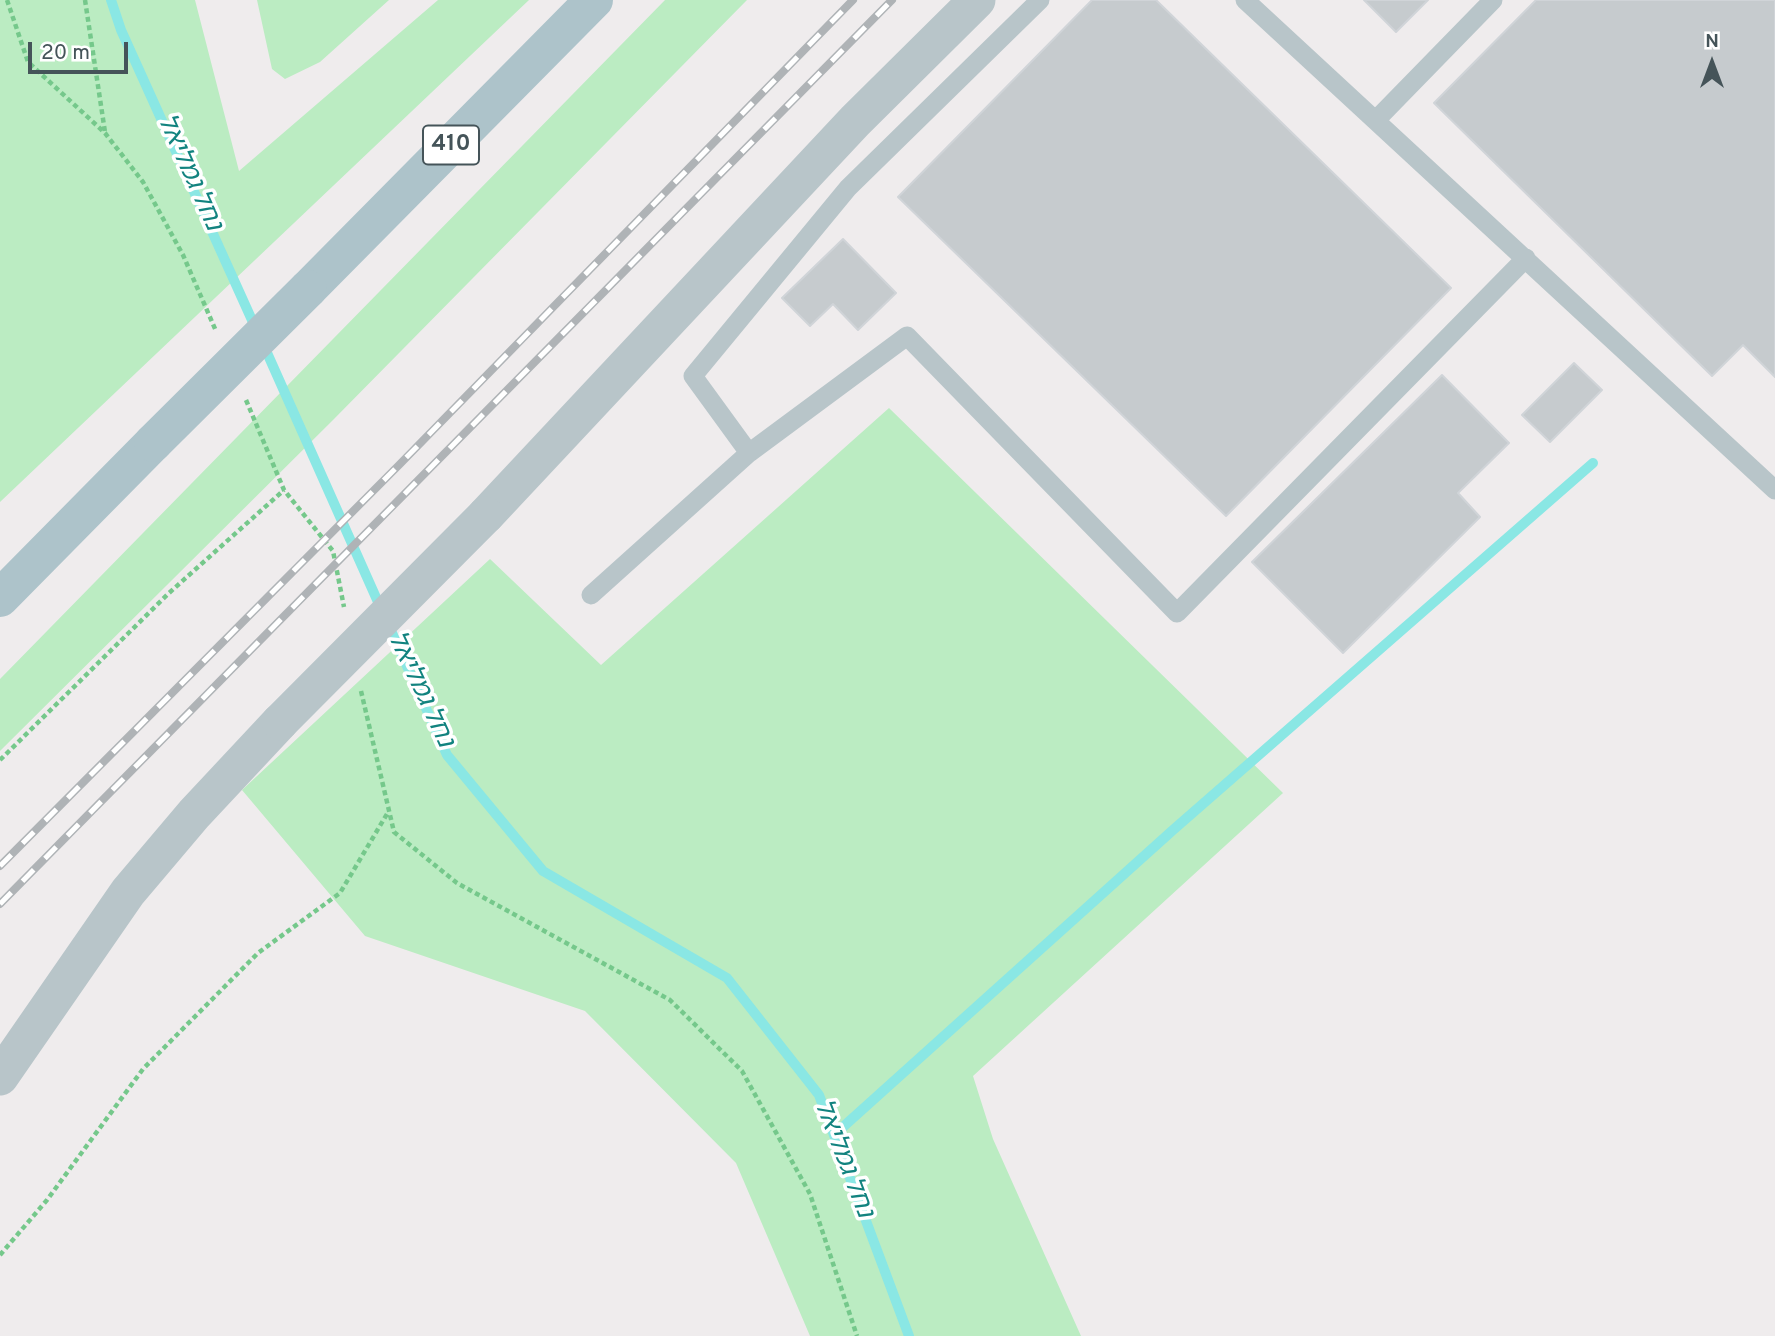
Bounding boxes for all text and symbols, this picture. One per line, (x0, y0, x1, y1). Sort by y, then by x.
scale bar (32, 28, 131, 72)
north arrow (1677, 28, 1747, 98)
text: N (1705, 30, 1719, 54)
text: 20 m (41, 40, 90, 67)
water label: נחל גמליאל (149, 110, 227, 236)
road number: 410 (423, 126, 479, 164)
water label: נחל גמליאל (379, 627, 459, 753)
water label: נחל גמליאל (805, 1096, 879, 1222)

